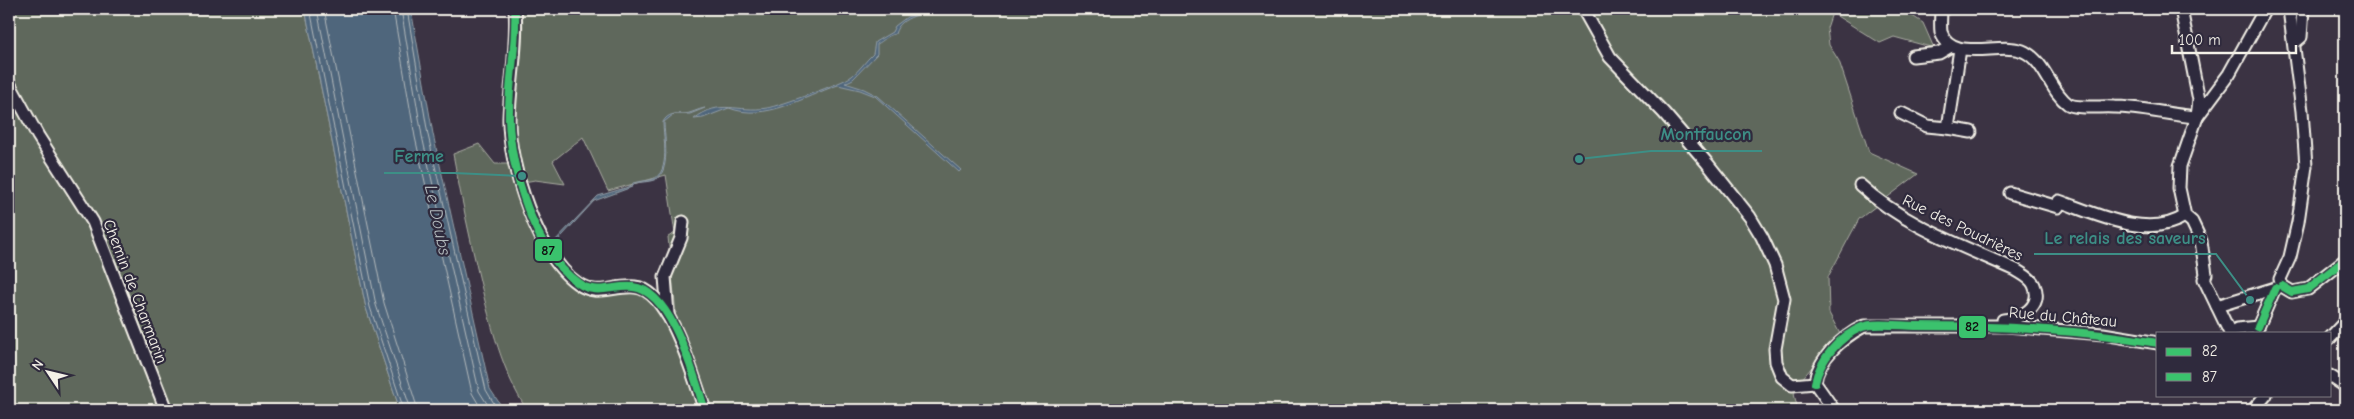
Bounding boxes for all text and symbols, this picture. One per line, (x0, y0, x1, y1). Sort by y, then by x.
scale bar (2172, 22, 2295, 54)
text: 100 m (2179, 31, 2221, 49)
callout: Montfaucon (1651, 118, 1762, 151)
text: Montfaucon (1661, 124, 1751, 145)
callout: Ferme (384, 140, 454, 173)
text: Ferme (394, 146, 444, 167)
water label: Le Doubs (420, 183, 455, 258)
street label: Rue des Poudrières (1899, 191, 2026, 265)
street label: Chemin de Charmarin (99, 217, 171, 366)
callout: Le relais des saveurs (2034, 221, 2216, 254)
text: Le relais des saveurs (2044, 228, 2206, 249)
line badge: 87 (534, 238, 563, 262)
text: 87 (541, 242, 555, 259)
street label: Rue du Château (2008, 303, 2118, 331)
line badge: 82 (1958, 315, 1987, 339)
text: 82 (1965, 318, 1979, 335)
legend (2156, 332, 2332, 396)
text: 82 (2202, 342, 2218, 360)
north arrow (22, 346, 72, 396)
text: N (28, 356, 47, 373)
text: 87 (2202, 368, 2217, 386)

